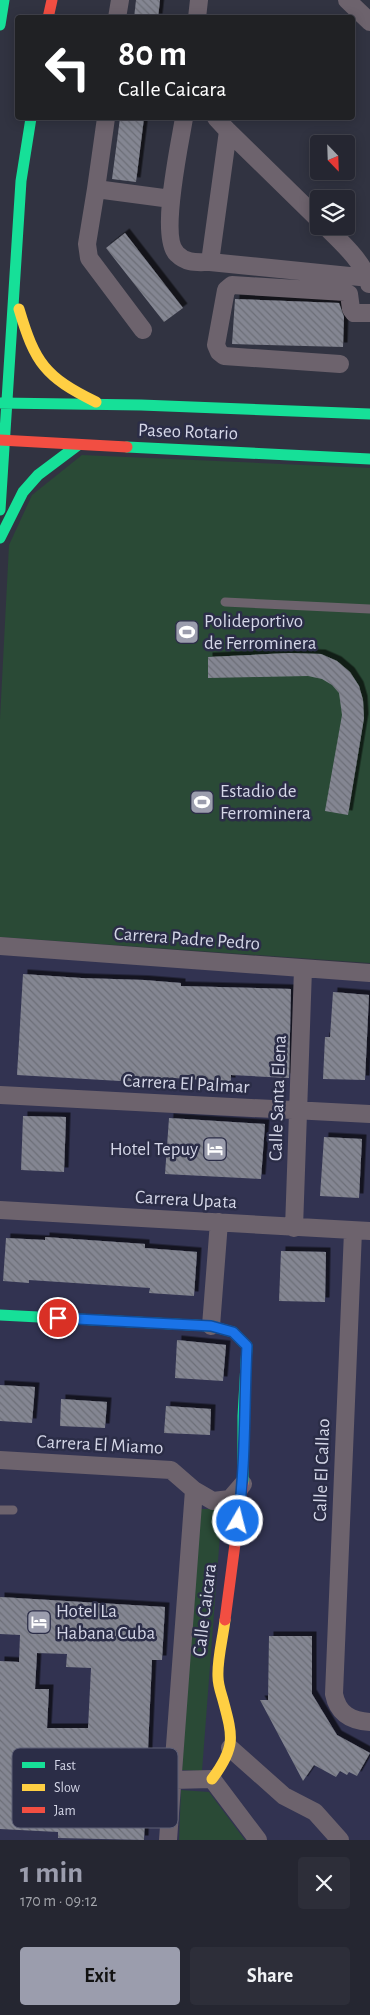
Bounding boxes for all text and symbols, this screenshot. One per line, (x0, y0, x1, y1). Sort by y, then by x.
icon: left (35, 35, 100, 100)
text: 80 m (118, 37, 187, 72)
text: Calle Caicara (118, 78, 226, 100)
north arrow (310, 135, 355, 180)
map controls (310, 135, 355, 235)
button: layers (310, 190, 355, 235)
street label: Paseo Rotario (138, 421, 238, 443)
place label: Polideportivo de Ferrominera (204, 612, 317, 653)
sports icon: Polideportivo de Ferrominera (174, 619, 200, 645)
place label: Estadio de Ferrominera (220, 782, 311, 823)
sports icon: Estadio de Ferrominera (189, 789, 215, 815)
street label: Carrera Padre Pedro (113, 924, 261, 954)
street label: Calle Santa Elena (266, 1034, 290, 1161)
street label: Carrera El Palmar (122, 1071, 250, 1097)
hotel icon: Hotel Tepuy (202, 1136, 228, 1162)
place label: Hotel Tepuy (110, 1140, 198, 1159)
street label: Carrera Upata (134, 1188, 238, 1212)
pin (37, 1297, 79, 1339)
icon: arrive (44, 1304, 72, 1332)
street label: Calle El Callao (311, 1418, 333, 1522)
street label: Carrera El Miamo (36, 1432, 164, 1458)
position arrow (211, 1494, 263, 1546)
street label: Calle Caicara (190, 1562, 220, 1658)
place label: Hotel La Habana Cuba (56, 1602, 156, 1643)
hotel icon: Hotel La Habana Cuba (26, 1609, 52, 1635)
legend (12, 1748, 178, 1828)
text: Fast (54, 1759, 76, 1773)
text: Slow (54, 1781, 81, 1795)
text: Jam (54, 1804, 76, 1818)
button: close (298, 1857, 350, 1909)
text: 1 min (20, 1858, 83, 1888)
text: 170 m · 09:12 (20, 1893, 97, 1909)
button: Exit (20, 1947, 180, 2005)
button: Share (190, 1947, 350, 2005)

